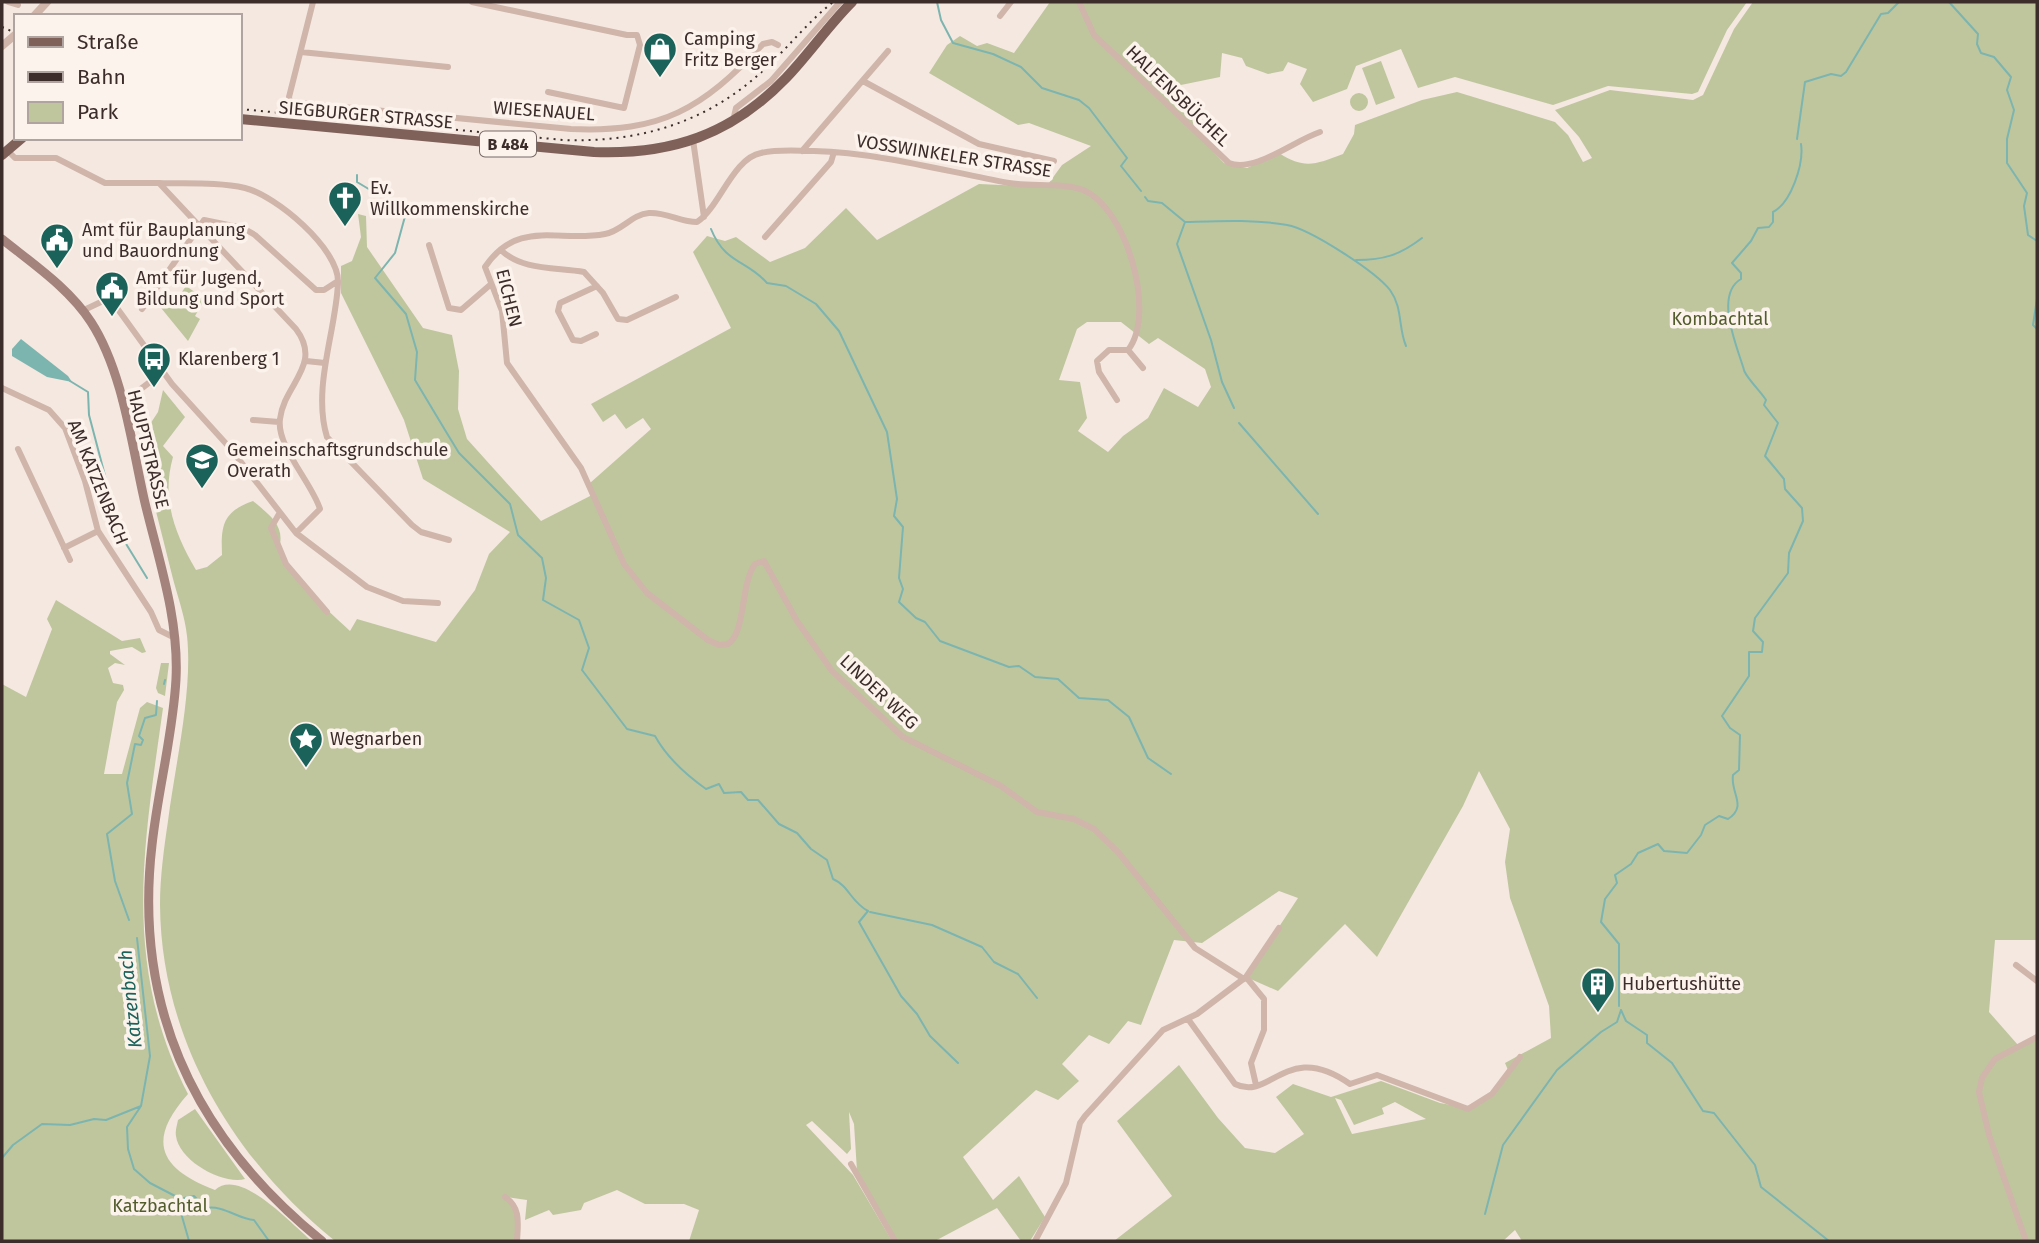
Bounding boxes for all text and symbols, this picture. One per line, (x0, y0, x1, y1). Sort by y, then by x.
legend (14, 14, 242, 140)
place label: Camping Fritz Berger (684, 28, 777, 71)
text: Straße (77, 29, 139, 55)
shop icon: Camping Fritz Berger (641, 30, 679, 79)
street label: HALFENSBÜCHEL (1121, 41, 1235, 151)
text: Bahn (77, 64, 126, 90)
street label: SIEGBURGER STRASSE (278, 96, 454, 134)
street label: WIESENAUEL (492, 96, 596, 126)
text: Park (77, 99, 119, 125)
street label: VOSSWINKELER STRASSE (855, 130, 1053, 182)
road number: B 484 (480, 132, 536, 156)
place label: Ev. Willkommenskirche (370, 177, 529, 220)
church icon: Ev. Willkommenskirche (326, 179, 364, 228)
place label: Amt für Bauplanung und Bauordnung (82, 219, 246, 262)
public building icon: Amt für Bauplanung und Bauordnung (38, 221, 76, 270)
place label: Amt für Jugend, Bildung und Sport (136, 267, 285, 310)
street label: EICHEN (491, 267, 527, 329)
public building icon: Amt für Jugend, Bildung und Sport (93, 269, 131, 318)
park label: Kombachtal (1671, 308, 1769, 330)
bus stop icon: Klarenberg 1 (135, 340, 173, 389)
place label: Klarenberg 1 (178, 348, 279, 370)
street label: HAUPTSTRASSE (123, 387, 173, 511)
street label: AM KATZENBACH (63, 416, 133, 548)
place label: Gemeinschaftsgrundschule Overath (227, 439, 448, 482)
school or university icon: Gemeinschaftsgrundschule Overath (183, 441, 221, 490)
street label: LINDER WEG (835, 650, 923, 734)
place icon: Wegnarben (287, 720, 325, 769)
place label: Wegnarben (330, 728, 422, 750)
water label: Katzenbach (113, 949, 147, 1049)
building icon: Hubertushütte (1579, 965, 1617, 1014)
place label: Hubertushütte (1622, 973, 1741, 995)
park label: Katzbachtal (112, 1195, 208, 1217)

